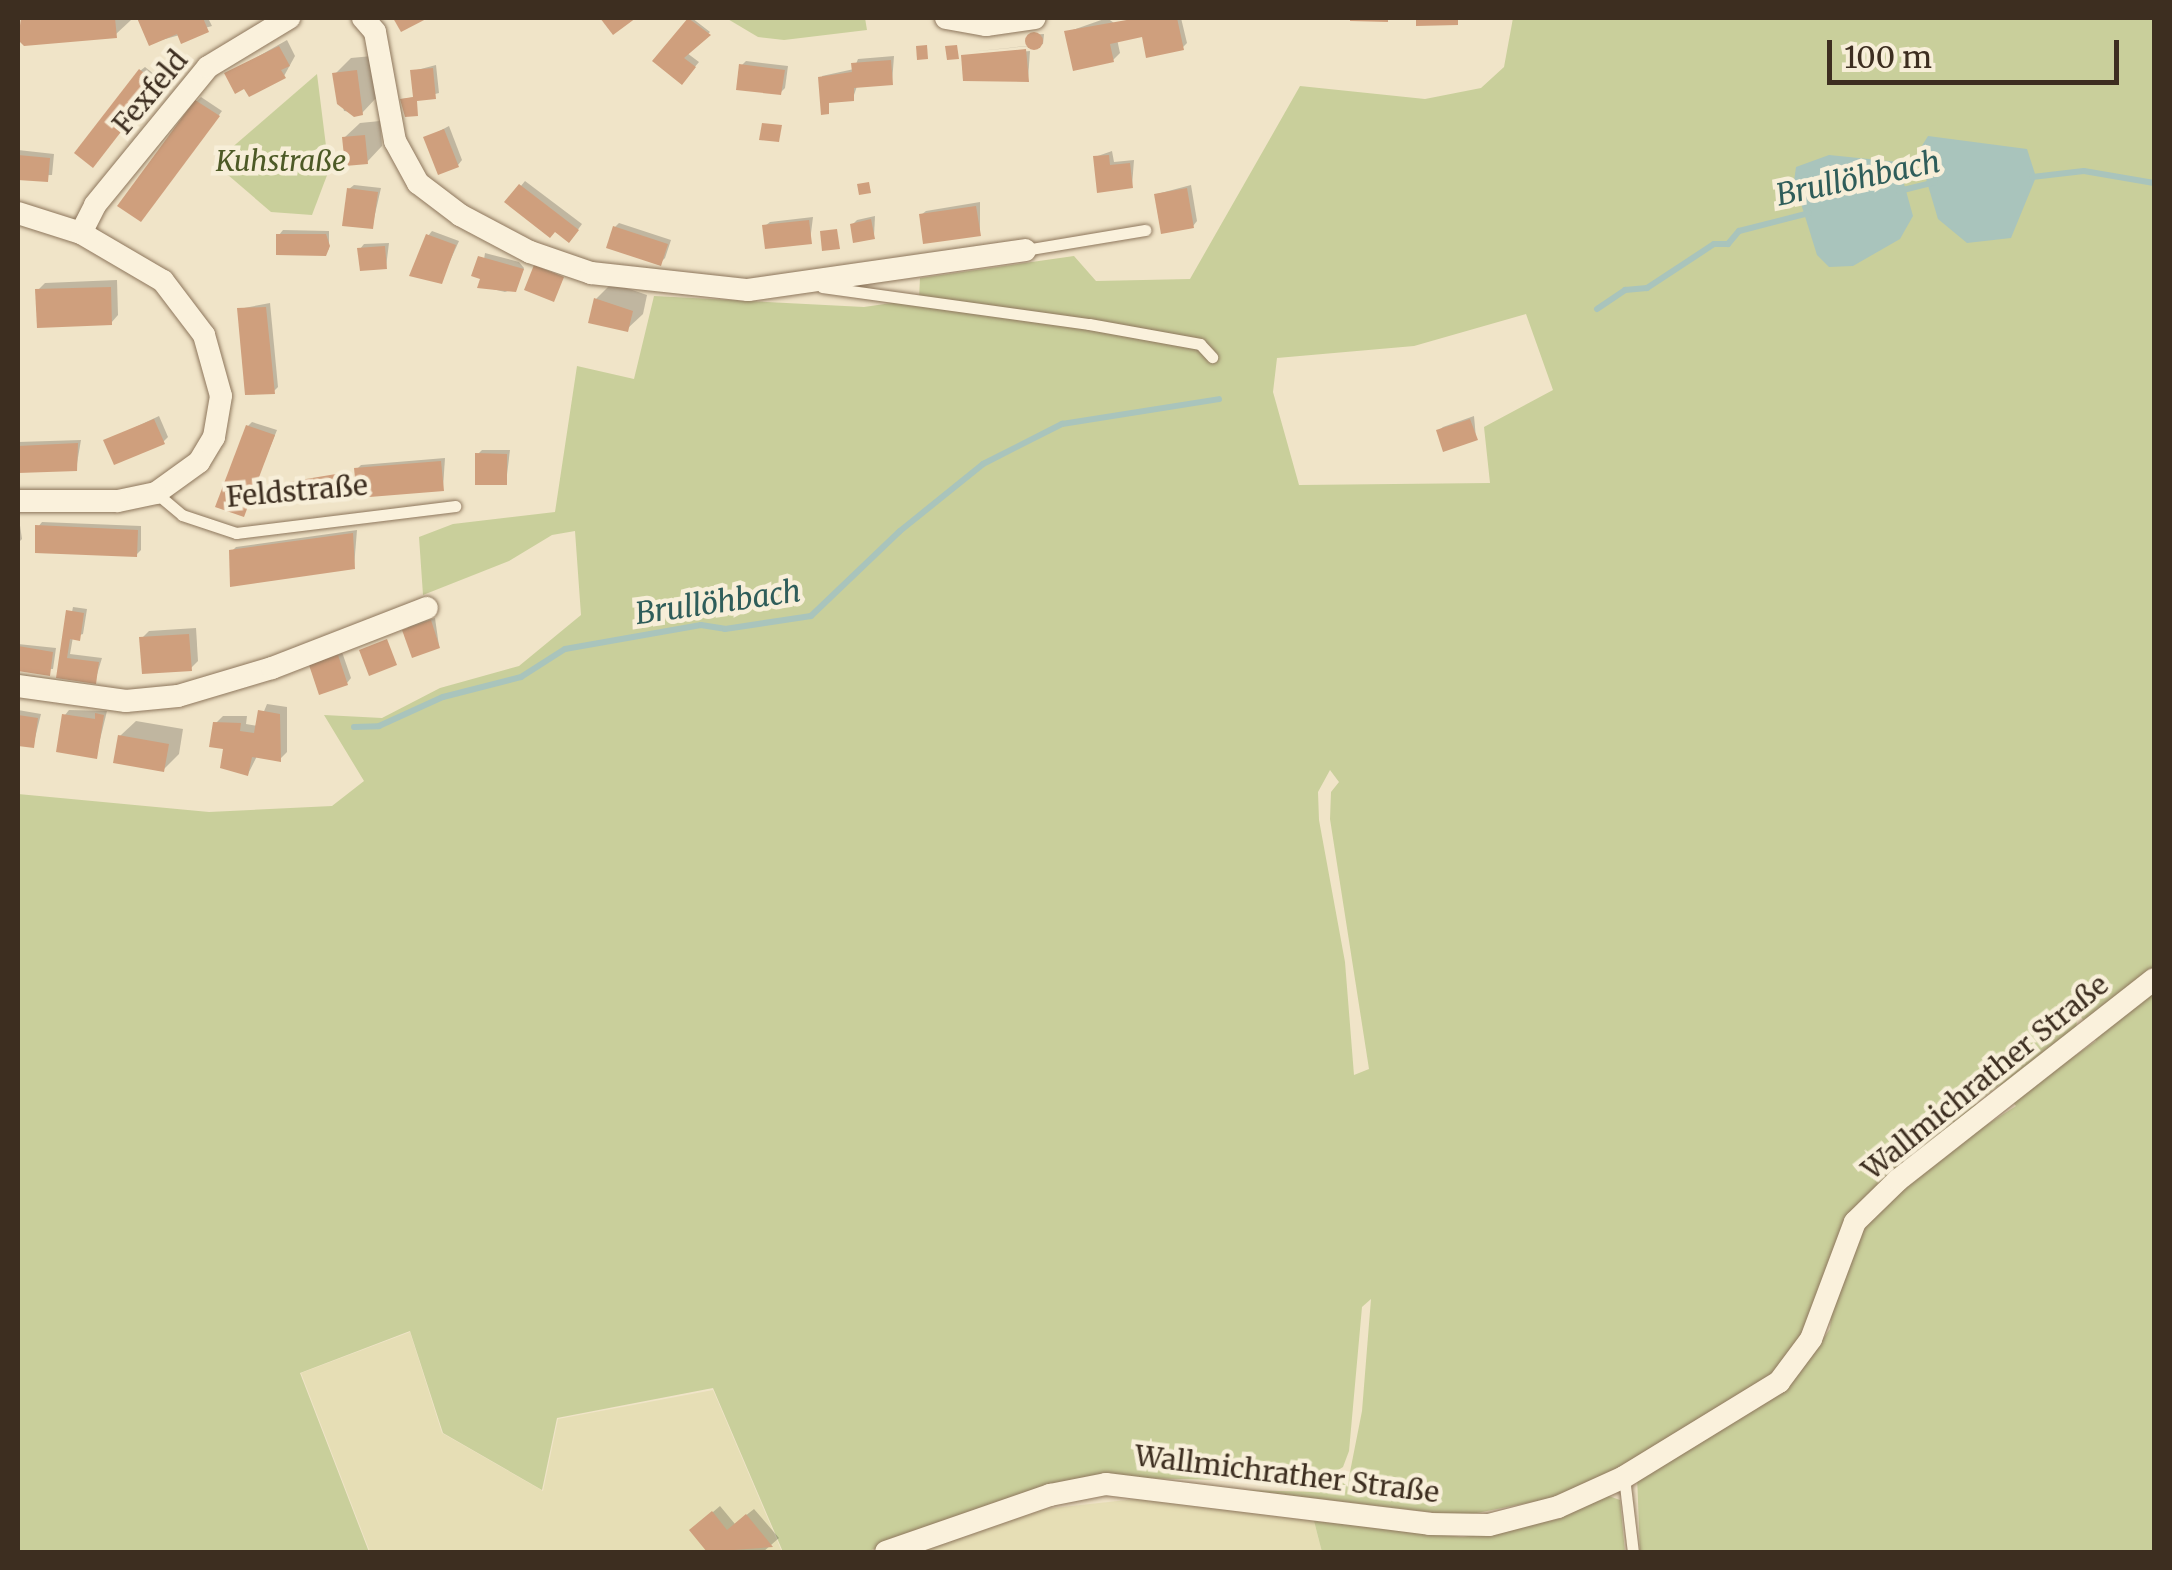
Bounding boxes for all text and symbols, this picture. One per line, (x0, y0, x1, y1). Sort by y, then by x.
scale bar (1832, 20, 2124, 82)
text: 100 m (1844, 38, 1932, 76)
street label: Fexfeld (106, 44, 194, 140)
water label: Brullöhbach (1773, 143, 1943, 213)
park label: Kuhstraße (216, 144, 346, 178)
street label: Feldstraße (225, 468, 369, 514)
water label: Brullöhbach (633, 573, 803, 631)
street label: Wallmichrather Straße (1855, 968, 2115, 1186)
street label: Wallmichrather Straße (1133, 1439, 1441, 1509)

